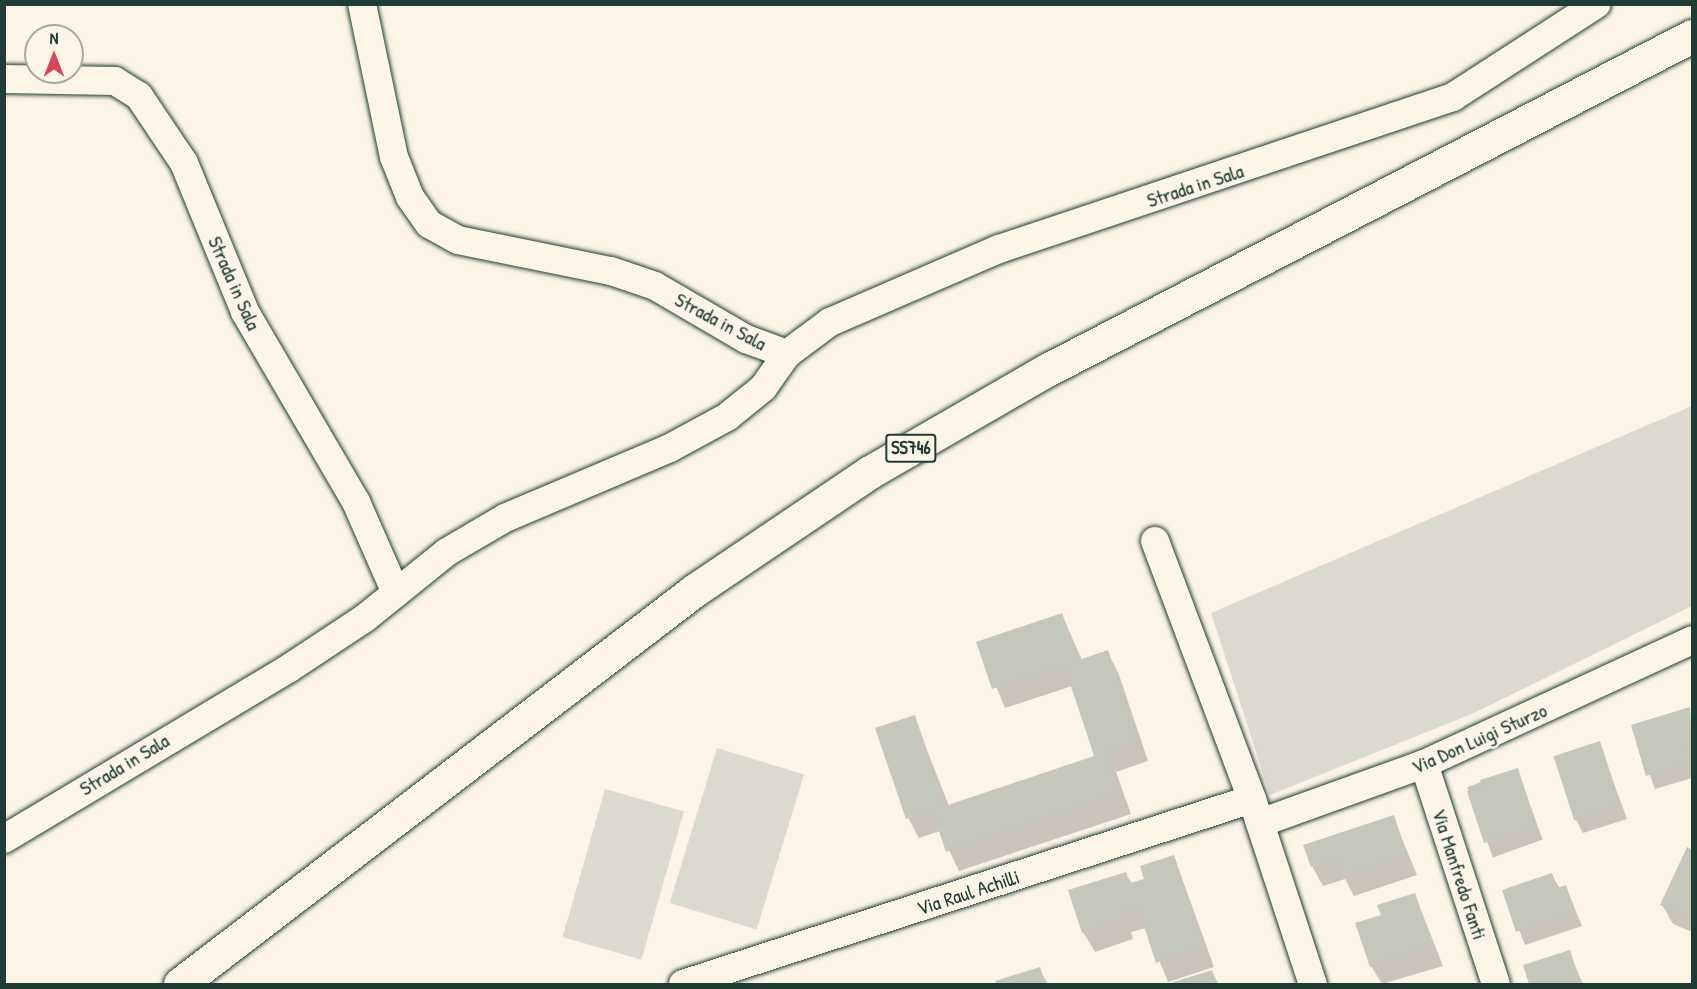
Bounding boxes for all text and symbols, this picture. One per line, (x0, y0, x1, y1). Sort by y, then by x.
north arrow (24, 24, 84, 84)
text: N (50, 27, 58, 49)
street label: Strada in Sala (1144, 158, 1246, 212)
street label: Strada in Sala (204, 232, 266, 334)
street label: Strada in Sala (671, 287, 771, 355)
road number: SS746 (884, 433, 938, 463)
street label: Via Don Luigi Sturzo (1408, 697, 1550, 779)
street label: Strada in Sala (75, 728, 173, 800)
street label: Via Manfredo Fanti (1428, 806, 1492, 942)
street label: Via Raul Achilli (914, 864, 1022, 920)

